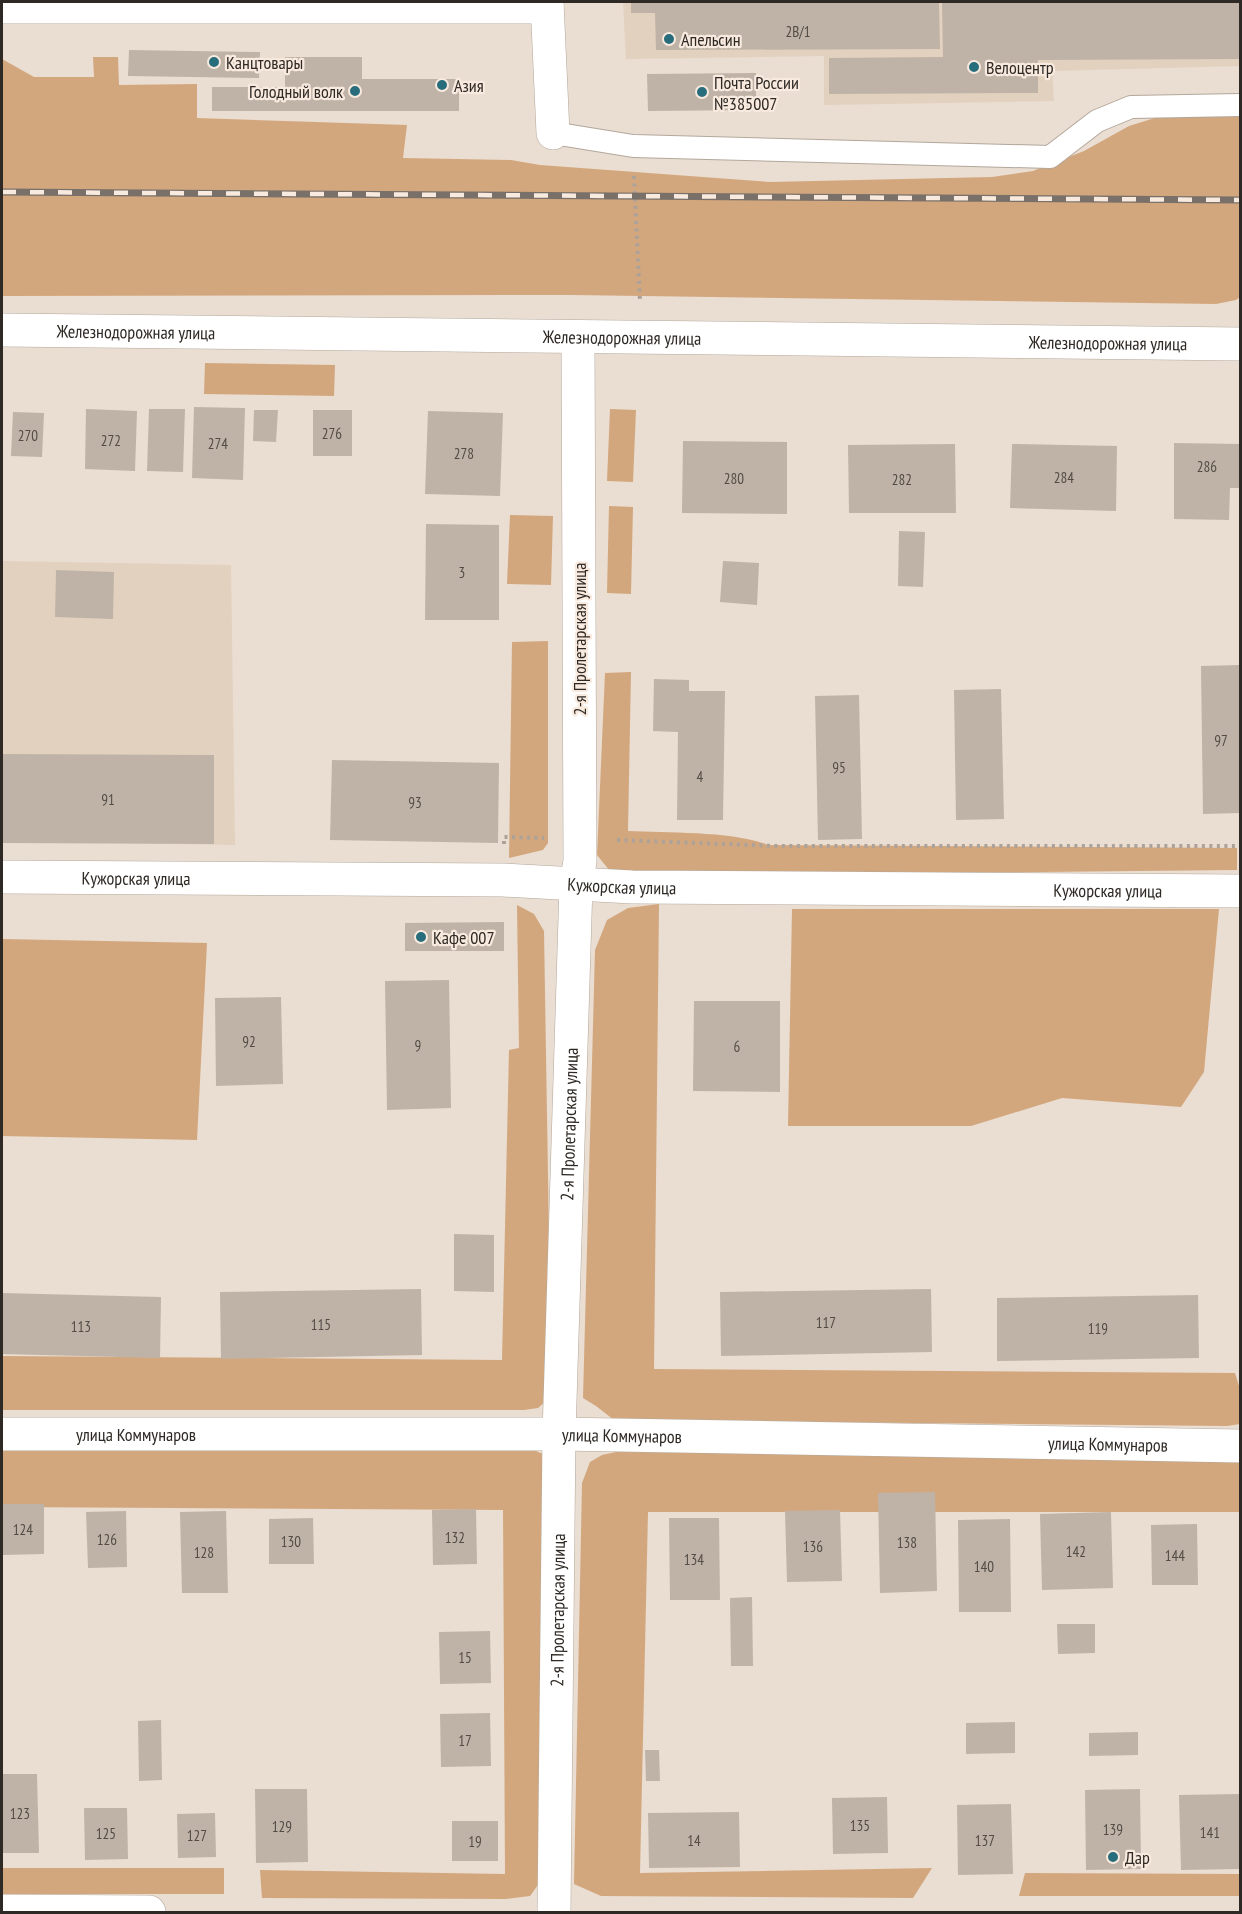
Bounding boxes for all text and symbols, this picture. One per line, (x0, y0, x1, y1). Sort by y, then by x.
house number: 2В/1 (786, 22, 811, 41)
place label: Апельсин (681, 28, 741, 51)
marker: Апельсин (662, 32, 676, 46)
place label: Канцтовары (226, 51, 303, 74)
marker: Канцтовары (207, 55, 221, 69)
place label: Велоцентр (986, 56, 1054, 79)
marker: Велоцентр (967, 60, 981, 74)
place label: Почта России №385007 (714, 71, 799, 115)
place label: Азия (454, 74, 484, 97)
marker: Азия (435, 78, 449, 92)
place label: Голодный волк (249, 80, 343, 103)
marker: Голодный волк (348, 84, 362, 98)
marker: Почта России №385007 (695, 85, 709, 99)
street label: Железнодорожная улица (56, 319, 215, 344)
street label: Железнодорожная улица (541, 325, 701, 349)
street label: Железнодорожная улица (1027, 330, 1187, 355)
house number: 276 (322, 424, 342, 443)
house number: 270 (18, 426, 38, 445)
house number: 272 (101, 431, 121, 450)
house number: 274 (208, 434, 228, 453)
house number: 278 (454, 444, 474, 463)
house number: 286 (1197, 457, 1217, 476)
house number: 284 (1054, 468, 1074, 487)
house number: 280 (724, 469, 744, 488)
house number: 282 (892, 470, 912, 489)
house number: 3 (459, 563, 465, 582)
street label: 2-я Пролетарская улица (568, 563, 591, 715)
house number: 97 (1214, 731, 1228, 750)
house number: 95 (832, 758, 846, 777)
house number: 4 (697, 767, 704, 786)
house number: 91 (101, 790, 115, 809)
house number: 93 (408, 793, 422, 812)
street label: Кужорская улица (81, 866, 191, 890)
street label: Кужорская улица (567, 872, 676, 899)
street label: Кужорская улица (1053, 878, 1162, 902)
place label: Кафе 007 (433, 926, 495, 949)
marker: Кафе 007 (414, 930, 428, 944)
house number: 92 (242, 1032, 256, 1051)
house number: 9 (415, 1036, 421, 1055)
house number: 6 (734, 1037, 741, 1056)
street label: 2-я Пролетарская улица (555, 1047, 582, 1201)
house number: 117 (816, 1313, 836, 1332)
house number: 115 (311, 1315, 331, 1334)
house number: 113 (71, 1317, 91, 1336)
house number: 119 (1088, 1319, 1108, 1338)
street label: улица Коммунаров (76, 1423, 196, 1446)
street label: улица Коммунаров (562, 1423, 682, 1448)
street label: улица Коммунаров (1048, 1431, 1168, 1456)
house number: 124 (13, 1520, 33, 1539)
house number: 132 (445, 1528, 465, 1547)
house number: 126 (97, 1530, 117, 1549)
house number: 130 (281, 1532, 301, 1551)
street label: 2-я Пролетарская улица (545, 1533, 569, 1687)
house number: 138 (897, 1533, 917, 1552)
house number: 136 (803, 1537, 823, 1556)
house number: 142 (1066, 1542, 1086, 1561)
house number: 128 (194, 1543, 214, 1562)
house number: 144 (1165, 1546, 1185, 1565)
house number: 134 (684, 1550, 704, 1569)
house number: 140 (974, 1557, 994, 1576)
house number: 15 (458, 1648, 472, 1667)
house number: 17 (458, 1731, 472, 1750)
house number: 123 (10, 1804, 30, 1823)
house number: 135 (850, 1816, 870, 1835)
house number: 129 (272, 1817, 292, 1836)
house number: 139 (1103, 1820, 1123, 1839)
house number: 141 (1200, 1823, 1220, 1842)
house number: 125 (96, 1824, 116, 1843)
house number: 127 (187, 1826, 207, 1845)
house number: 14 (687, 1831, 701, 1850)
house number: 137 (975, 1831, 995, 1850)
house number: 19 (468, 1832, 482, 1851)
place label: Дар (1125, 1846, 1150, 1869)
marker: Дар (1106, 1850, 1120, 1864)

